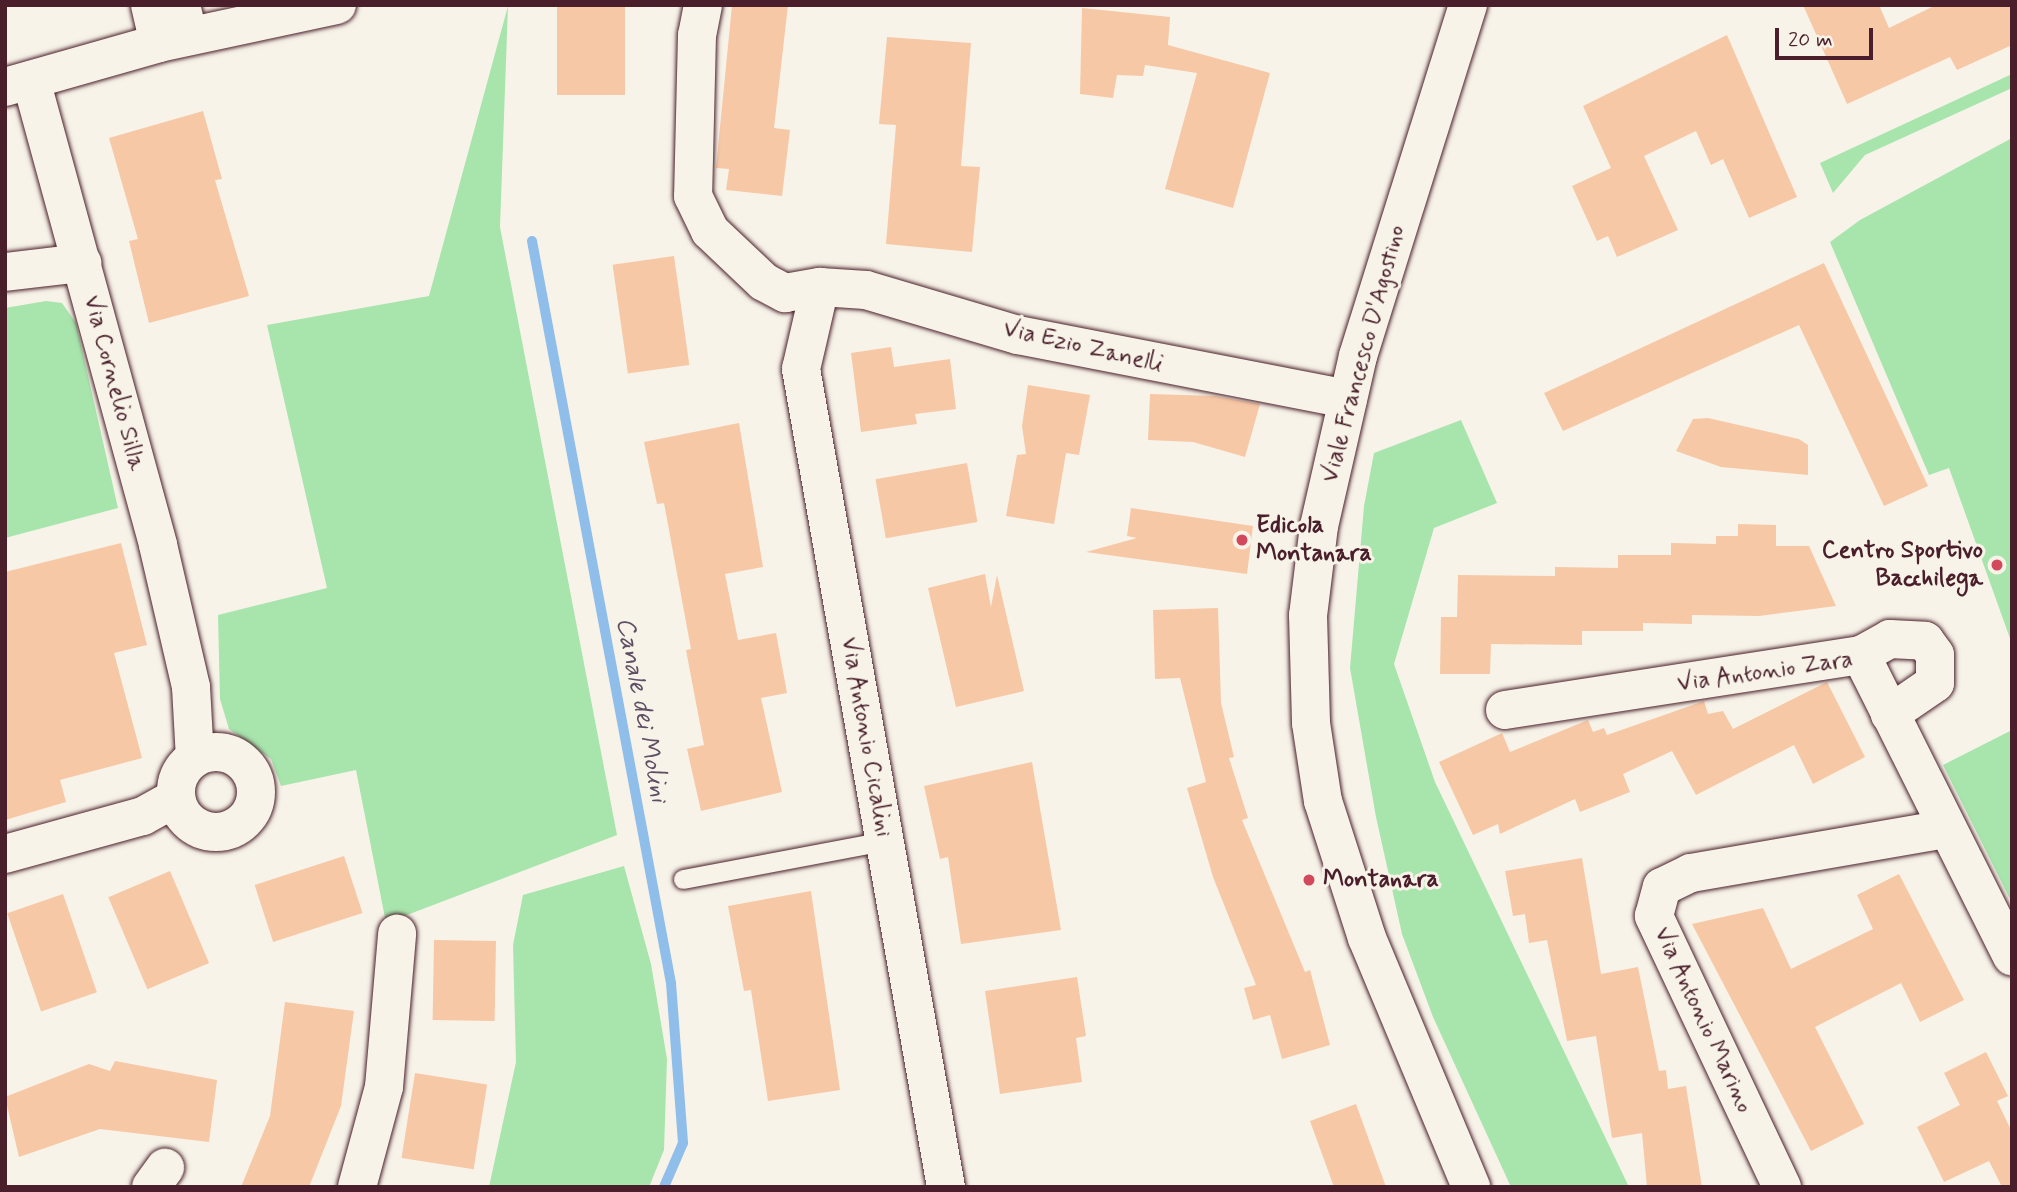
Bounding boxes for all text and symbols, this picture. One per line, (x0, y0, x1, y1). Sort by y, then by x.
scale bar (1779, 14, 1877, 58)
text: 20 m (1788, 26, 1833, 54)
street label: Viale Francesco D'Agostino (1315, 221, 1413, 487)
street label: Via Cornelio Silla (77, 294, 151, 472)
street label: Via Ezio Zanelli (1002, 315, 1164, 379)
place label: Edicola Montanara (1256, 512, 1372, 568)
marker: Edicola Montanara (1234, 532, 1250, 548)
place label: Centro Sportivo Bacchilega (1822, 537, 1983, 593)
marker: Centro Sportivo Bacchilega (1989, 557, 2005, 573)
water label: Canale dei Molini (608, 615, 674, 805)
street label: Via Antonio Cicalini (834, 635, 898, 839)
street label: Via Antonio Zara (1675, 645, 1855, 699)
place label: Montanara (1323, 866, 1439, 894)
marker: Montanara (1301, 872, 1317, 888)
street label: Via Antonio Marino (1647, 922, 1759, 1118)

